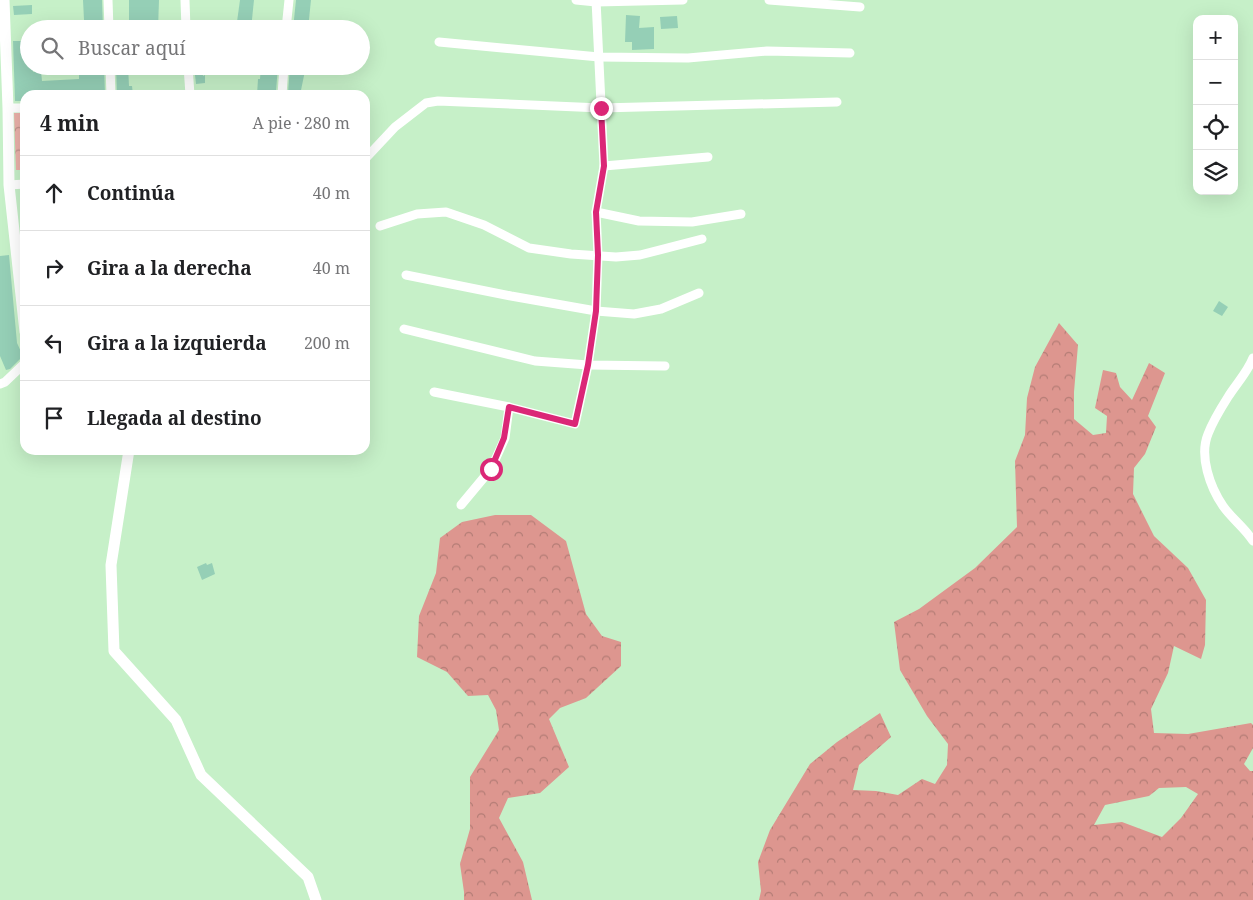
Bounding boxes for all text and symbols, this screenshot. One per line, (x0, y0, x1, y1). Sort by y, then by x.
map controls (1193, 15, 1238, 195)
button: + (1193, 15, 1238, 60)
search box (20, 20, 370, 75)
icon: search (38, 34, 66, 62)
text: Buscar aquí (78, 35, 186, 61)
button: − (1193, 60, 1238, 105)
route end (590, 97, 613, 120)
button: locate (1193, 105, 1238, 150)
text: 4 min (40, 109, 99, 137)
text: A pie · 280 m (253, 112, 350, 134)
button: layers (1193, 150, 1238, 195)
icon: ahead (40, 179, 68, 207)
text: Continúa (87, 180, 175, 206)
text: 40 m (313, 182, 350, 204)
icon: right (40, 254, 68, 282)
text: Gira a la derecha (87, 255, 252, 281)
text: 40 m (313, 257, 350, 279)
icon: left (40, 329, 68, 357)
text: Gira a la izquierda (87, 330, 267, 356)
text: 200 m (304, 332, 350, 354)
icon: arrive (40, 404, 68, 432)
text: Llegada al destino (87, 405, 262, 431)
route start (480, 458, 503, 481)

